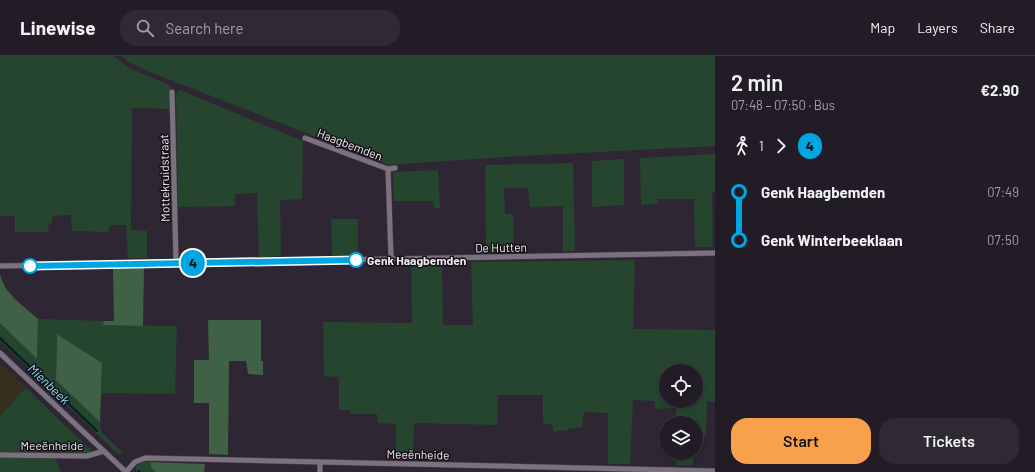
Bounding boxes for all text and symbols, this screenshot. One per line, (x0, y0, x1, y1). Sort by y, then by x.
search box (120, 10, 400, 46)
text: Linewise (20, 16, 96, 39)
icon: search (134, 17, 156, 39)
text: Search here (166, 19, 244, 37)
text: Map (870, 19, 895, 36)
text: Layers (917, 19, 958, 36)
text: Share (980, 19, 1015, 36)
text: 2 min (731, 69, 783, 95)
text: €2.90 (981, 81, 1019, 99)
text: 07:48 – 07:50 · Bus (731, 97, 835, 113)
street label: Haagbemden (315, 125, 385, 163)
street label: Mottekruidstraat (156, 134, 172, 222)
icon: walk (731, 135, 753, 157)
icon: forward (770, 135, 792, 157)
text: 4 (806, 137, 814, 154)
text: 1 (759, 138, 764, 154)
text: Genk Haagbemden (761, 183, 885, 201)
text: 07:49 (987, 184, 1019, 200)
text: Genk Winterbeeklaan (761, 231, 903, 249)
text: 07:50 (987, 232, 1019, 248)
street label: De Hutten (475, 240, 527, 254)
line badge: 4 (180, 250, 206, 276)
marker: Genk Haagbemden (348, 252, 364, 268)
place label: Genk Haagbemden (367, 253, 466, 267)
text: 4 (189, 254, 197, 271)
unlabelled marker (22, 258, 38, 274)
water label: Mienbeek (25, 360, 74, 408)
map controls (659, 364, 703, 460)
button: locate (659, 364, 703, 408)
button: layers (659, 416, 703, 460)
button: Start (731, 418, 871, 464)
button: Tickets (879, 418, 1019, 464)
street label: Meeënheide (20, 438, 84, 452)
street label: Meeënheide (386, 446, 450, 462)

